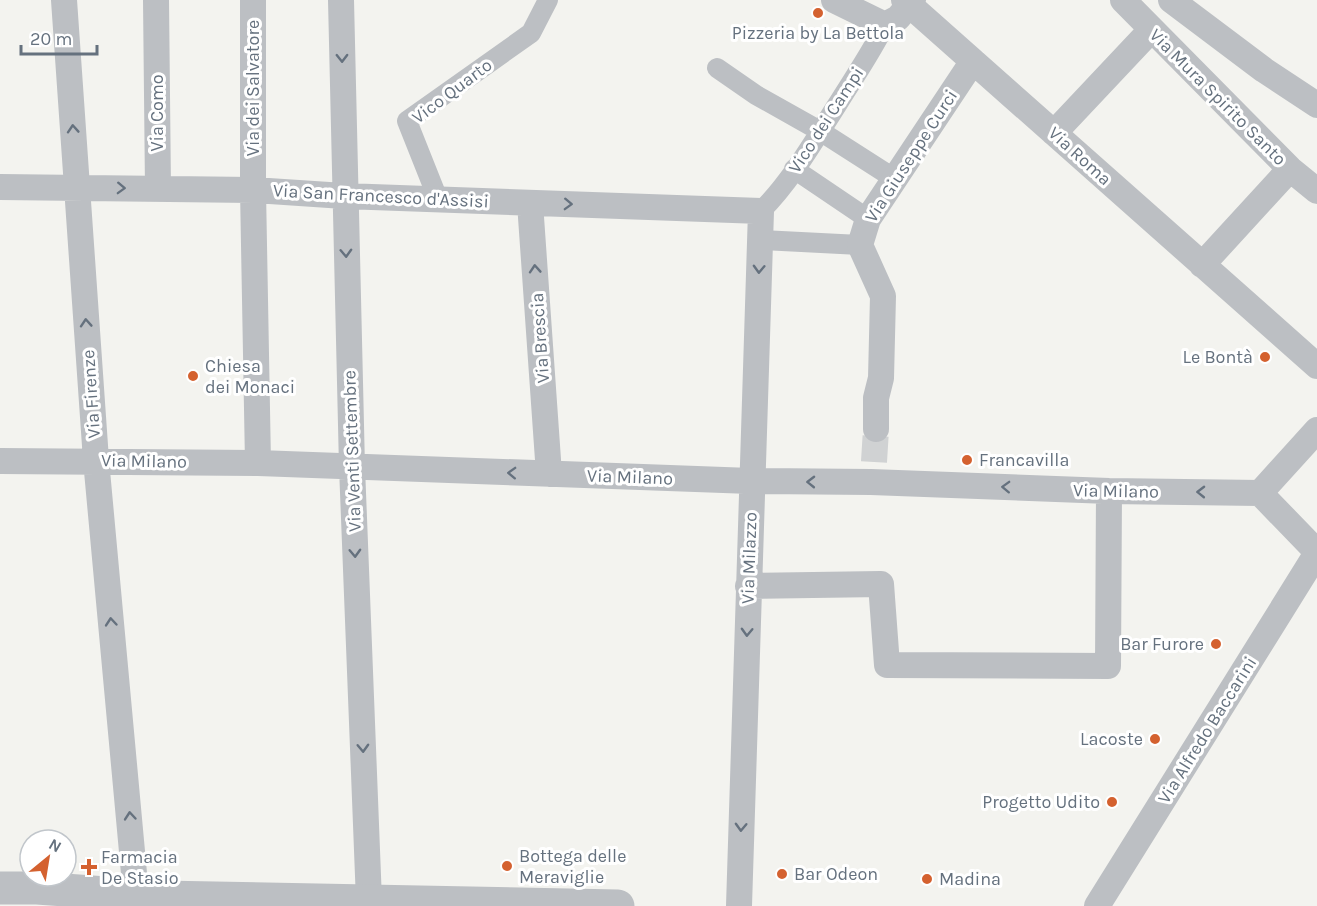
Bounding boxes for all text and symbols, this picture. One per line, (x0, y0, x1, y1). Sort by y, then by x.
marker: Pizzeria by La Bettola (811, 6, 825, 20)
scale bar (21, 18, 98, 56)
street label: Via dei Salvatore (242, 20, 264, 156)
place label: Pizzeria by La Bettola (732, 22, 904, 44)
street label: Via Mura Spirito Santo (1145, 24, 1291, 170)
text: 20 m (30, 28, 72, 50)
one-way arrow (336, 54, 348, 63)
street label: Vico Quarto (408, 54, 496, 128)
street label: Vico dei Campi (784, 63, 868, 177)
street label: Via Como (146, 74, 168, 152)
street label: Via Giuseppe Curci (860, 85, 962, 227)
street label: Via Roma (1044, 122, 1116, 190)
one-way arrow (66, 124, 79, 133)
street label: Via San Francesco d'Assisi (272, 179, 490, 213)
one-way arrow (117, 182, 126, 194)
one-way arrow (564, 198, 573, 210)
one-way arrow (340, 249, 352, 258)
one-way arrow (529, 265, 542, 274)
one-way arrow (752, 265, 765, 274)
street label: Via Brescia (526, 292, 554, 384)
one-way arrow (80, 319, 93, 328)
place label: Le Bontà (1183, 346, 1253, 368)
street label: Via Firenze (77, 349, 105, 439)
marker: Le Bontà (1258, 350, 1272, 364)
place label: Chiesa dei Monaci (205, 355, 295, 398)
marker: Chiesa dei Monaci (186, 369, 200, 383)
street label: Via Venti Settembre (338, 370, 366, 532)
street label: Via Milano (101, 449, 187, 473)
place label: Francavilla (979, 449, 1069, 471)
marker: Francavilla (960, 453, 974, 467)
street label: Via Milano (587, 465, 673, 489)
one-way arrow (507, 466, 516, 479)
one-way arrow (807, 476, 816, 488)
street label: Via Milano (1073, 479, 1159, 503)
one-way arrow (1002, 481, 1011, 494)
one-way arrow (1197, 486, 1206, 498)
street label: Via Milazzo (736, 512, 762, 604)
one-way arrow (349, 549, 362, 558)
one-way arrow (105, 617, 118, 627)
one-way arrow (741, 628, 753, 637)
place label: Bar Furore (1120, 633, 1204, 655)
marker: Bar Furore (1209, 637, 1223, 651)
street label: Via Alfredo Baccarini (1153, 652, 1261, 808)
place label: Lacoste (1080, 728, 1143, 750)
marker: Lacoste (1148, 732, 1162, 746)
one-way arrow (356, 744, 369, 753)
place label: Progetto Udito (982, 791, 1100, 813)
marker: Progetto Udito (1105, 795, 1119, 809)
one-way arrow (124, 812, 137, 821)
one-way arrow (735, 822, 748, 831)
north arrow (18, 828, 78, 888)
text: N (46, 834, 65, 857)
place label: Bottega delle Meraviglie (519, 845, 626, 888)
place label: Farmacia De Stasio (101, 846, 179, 889)
marker: Bottega delle Meraviglie (500, 859, 514, 873)
marker: Farmacia De Stasio (82, 860, 96, 874)
place label: Bar Odeon (794, 863, 878, 885)
marker: Bar Odeon (775, 867, 789, 881)
place label: Madina (939, 868, 1001, 890)
marker: Madina (920, 872, 934, 886)

